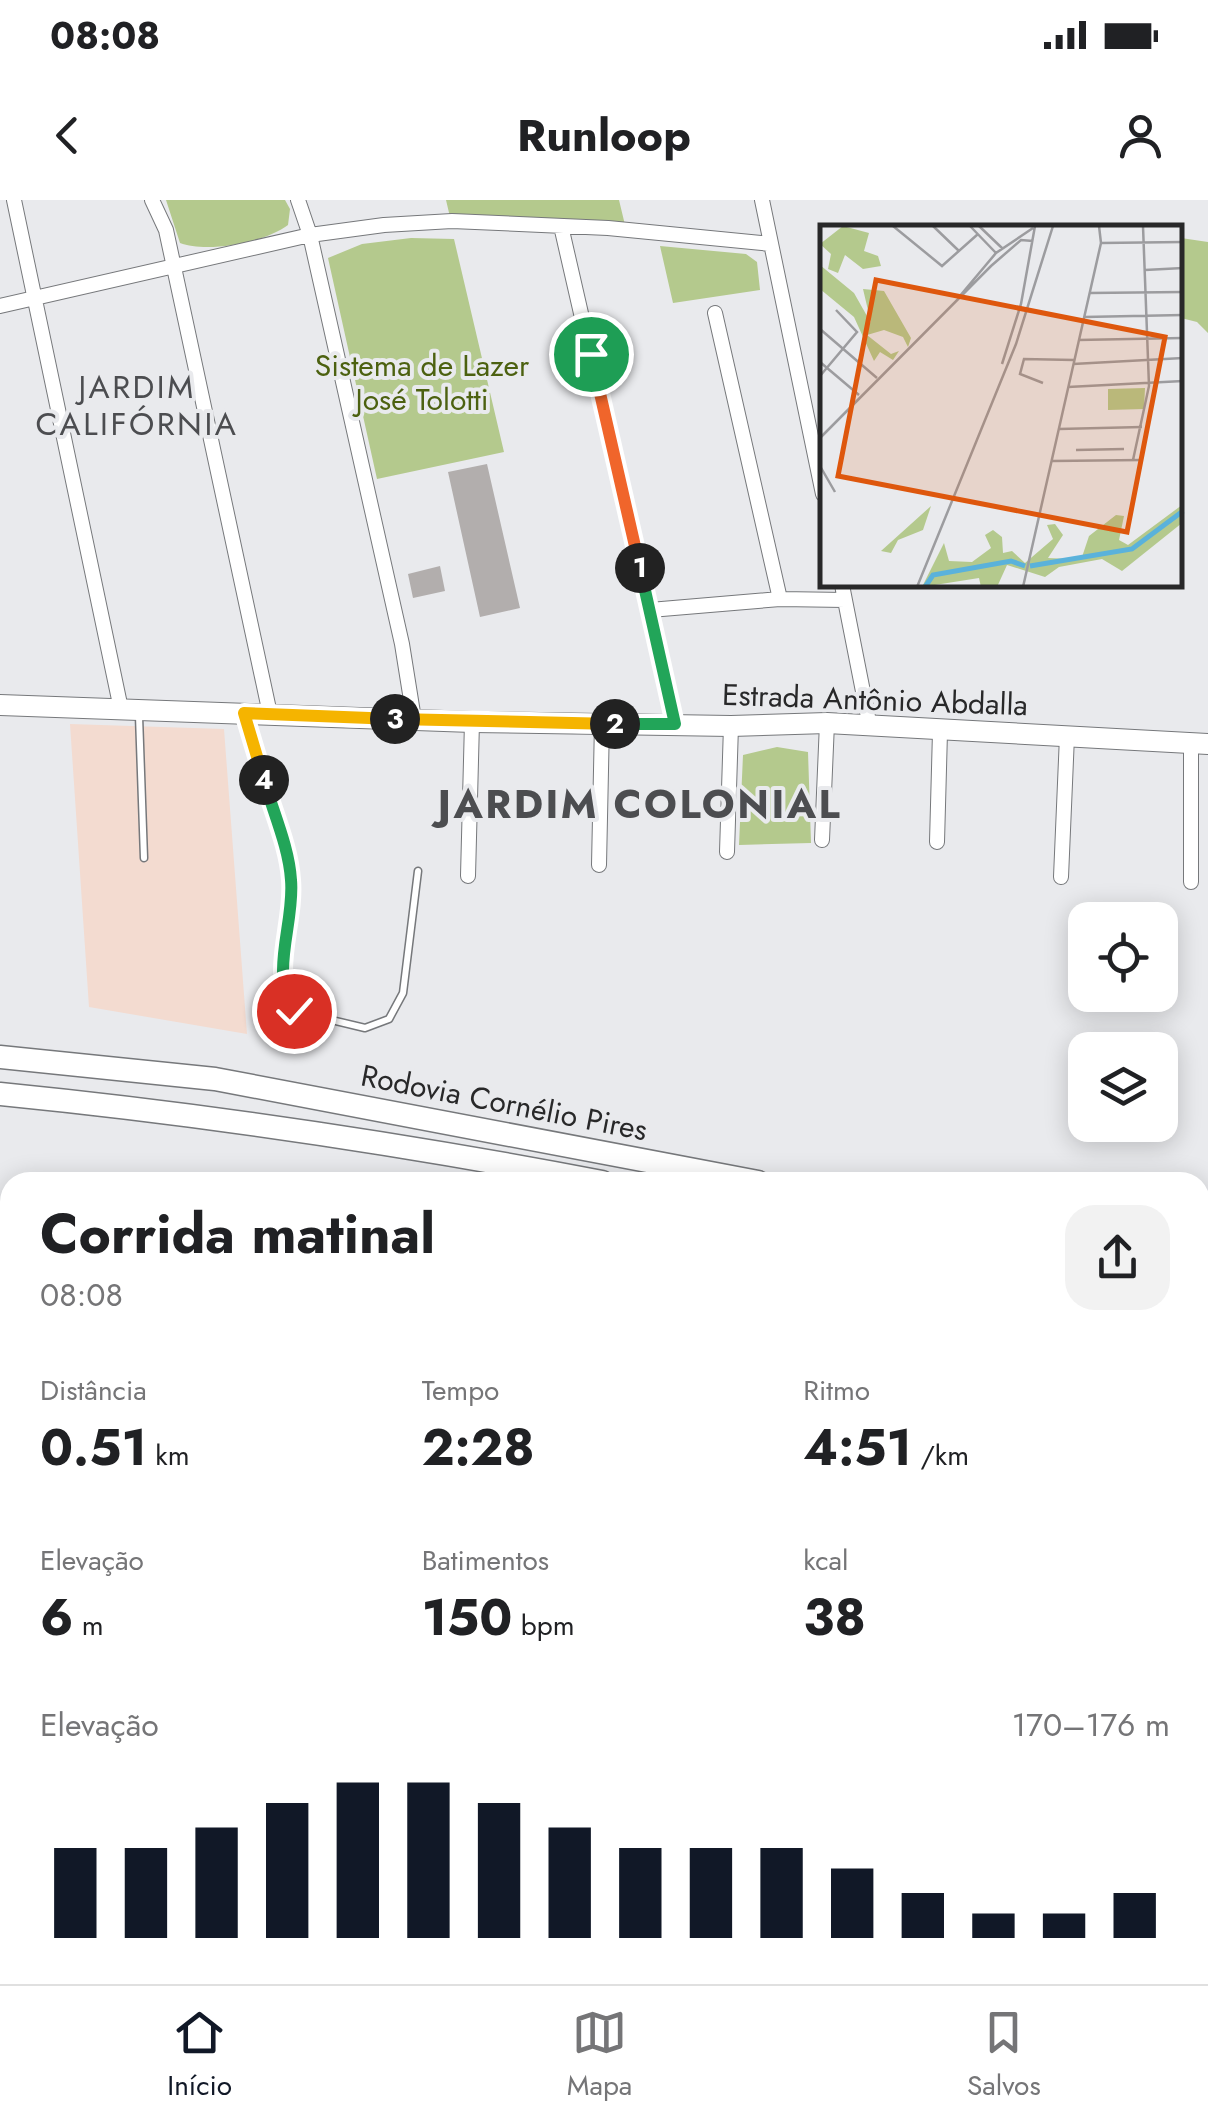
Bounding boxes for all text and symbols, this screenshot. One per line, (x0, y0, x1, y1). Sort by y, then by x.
text: 08:08 (50, 8, 160, 63)
text: Runloop (517, 103, 691, 168)
icon: back (40, 108, 95, 163)
icon: person (1113, 108, 1168, 163)
inset map (820, 225, 1183, 588)
pin (549, 312, 634, 397)
icon: arrive (564, 327, 619, 382)
park label: Sistema de Lazer José Tolotti (315, 344, 530, 421)
district label: JARDIM CALIFÓRNIA (36, 364, 238, 447)
pin: 1 (615, 543, 665, 593)
text: 1 (633, 547, 647, 588)
street label: Estrada Antônio Abdalla (721, 673, 1029, 726)
pin: 3 (370, 694, 420, 744)
text: 3 (386, 698, 404, 739)
pin: 2 (590, 699, 640, 749)
text: 2 (606, 703, 624, 744)
pin: 4 (239, 755, 289, 805)
text: 4 (254, 759, 274, 800)
district label: JARDIM COLONIAL (431, 775, 842, 833)
map controls (1068, 902, 1178, 1142)
button: locate (1068, 902, 1178, 1012)
pin (252, 969, 337, 1054)
icon: check (267, 984, 322, 1039)
button: layers (1068, 1032, 1178, 1142)
street label: Rodovia Cornélio Pires (357, 1054, 651, 1151)
text: Corrida matinal (40, 1194, 435, 1274)
button: share (1065, 1205, 1170, 1310)
text: 08:08 (40, 1272, 123, 1318)
text: Distância (40, 1370, 147, 1411)
text: Tempo (422, 1370, 499, 1411)
text: Ritmo (803, 1370, 870, 1411)
text: 0.51 (40, 1411, 147, 1484)
text: 2:28 (422, 1411, 535, 1484)
text: 4:51 (803, 1411, 912, 1484)
text: km (147, 1435, 189, 1476)
text: /km (912, 1435, 969, 1476)
text: Elevação (40, 1540, 144, 1581)
text: Batimentos (422, 1540, 549, 1581)
text: kcal (803, 1540, 849, 1581)
text: 6 (40, 1581, 73, 1654)
text: 150 (422, 1581, 512, 1654)
text: 38 (803, 1581, 866, 1654)
text: m (73, 1605, 104, 1646)
text: bpm (512, 1605, 575, 1646)
text: Elevação (40, 1702, 159, 1748)
text: 170–176 m (1012, 1702, 1170, 1748)
tab: Início (167, 2005, 232, 2106)
tab: Mapa (567, 2005, 632, 2106)
tab: Salvos (967, 2005, 1041, 2106)

